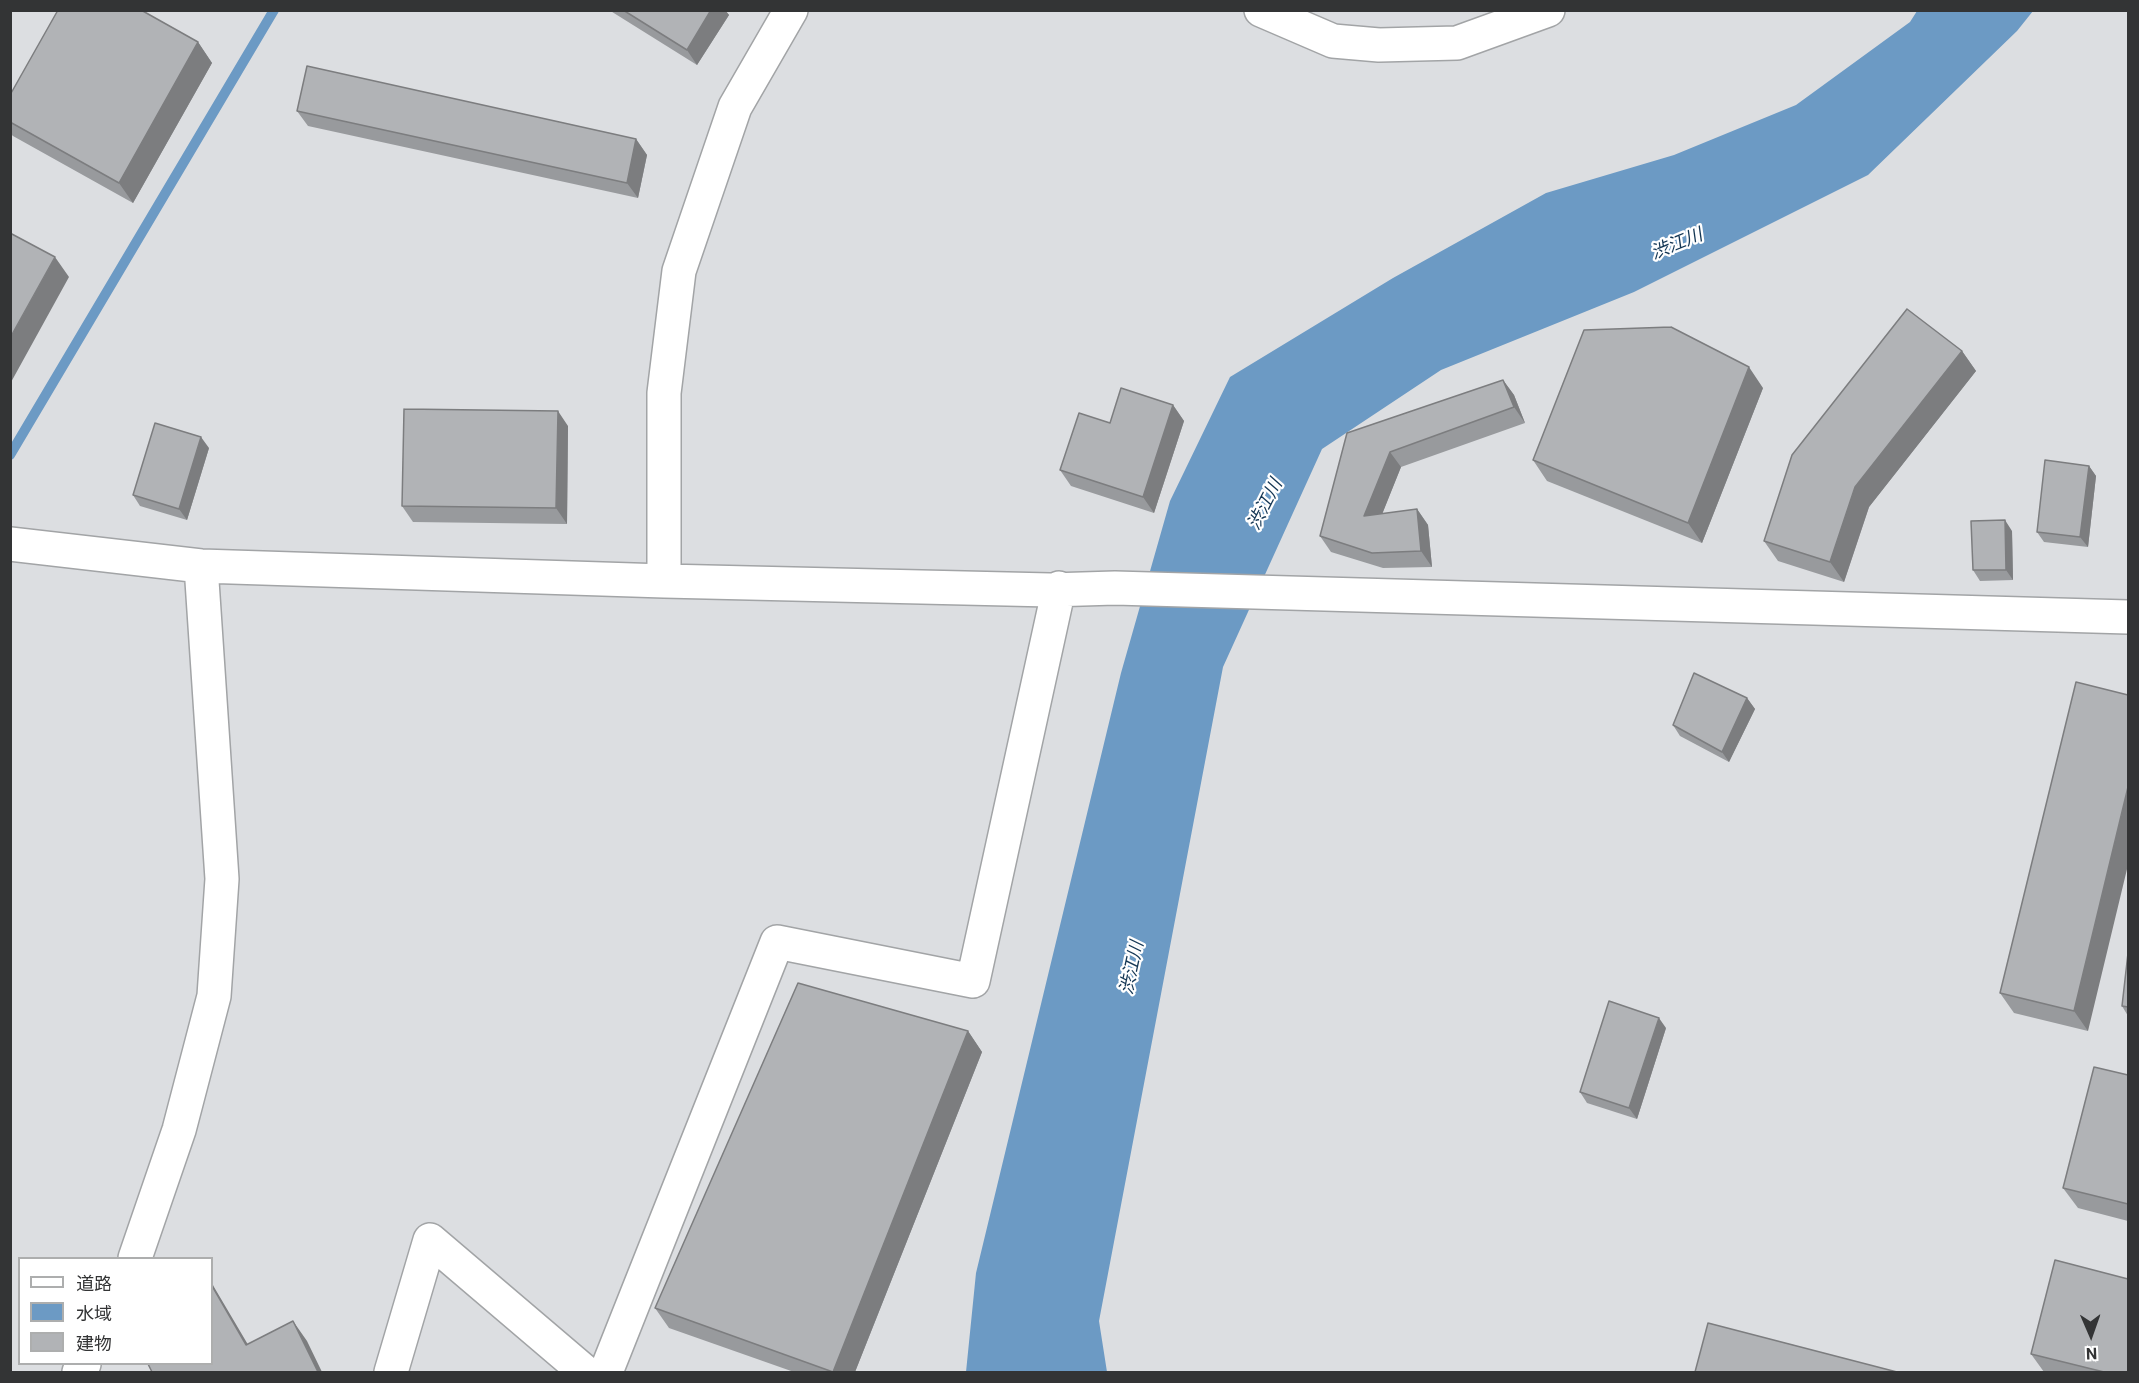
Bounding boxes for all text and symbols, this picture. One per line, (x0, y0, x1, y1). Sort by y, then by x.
water label: 渋江川 (1648, 225, 1706, 265)
water label: 渋江川 (1244, 476, 1288, 534)
water label: 渋江川 (1117, 939, 1149, 997)
legend (18, 1257, 213, 1365)
text: 道路 (76, 1273, 112, 1294)
text: 水域 (76, 1303, 112, 1324)
north arrow (2061, 1305, 2121, 1365)
text: 建物 (76, 1333, 112, 1354)
text: N (2086, 1344, 2098, 1363)

